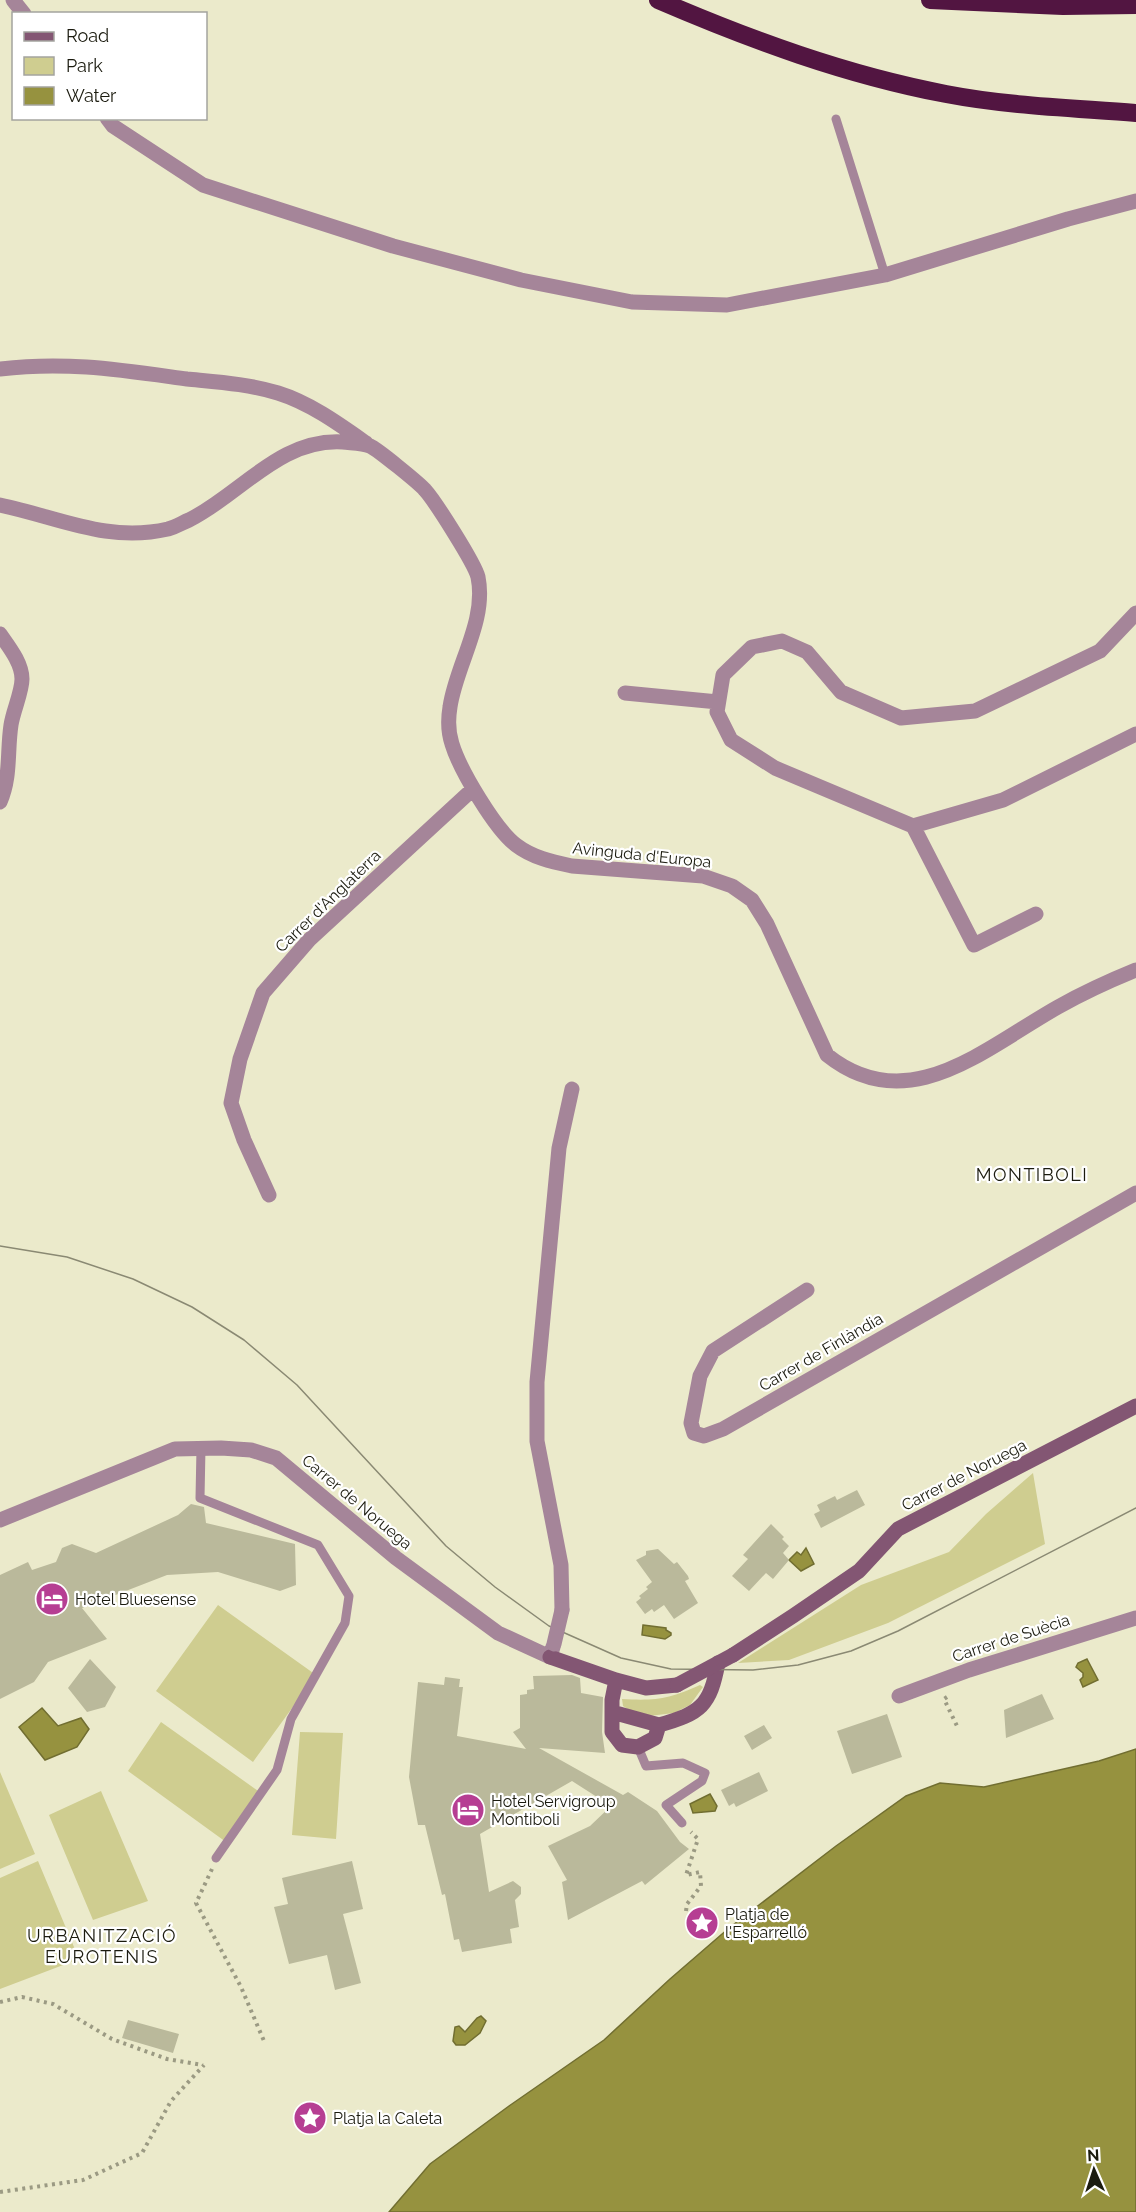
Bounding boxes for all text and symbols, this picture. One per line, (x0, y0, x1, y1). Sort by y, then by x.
legend (12, 12, 207, 120)
text: Road (66, 25, 109, 46)
text: Park (66, 55, 103, 76)
text: Water (66, 85, 117, 106)
street label: Avinguda d'Europa (572, 838, 712, 872)
street label: Carrer d'Anglaterra (271, 846, 385, 956)
district label: MONTIBOLI (976, 1164, 1088, 1185)
street label: Carrer de Finlàndia (756, 1309, 886, 1395)
street label: Carrer de Noruega (898, 1435, 1030, 1515)
street label: Carrer de Noruega (298, 1450, 416, 1554)
hotel icon: Hotel Bluesense (34, 1581, 70, 1617)
place label: Hotel Bluesense (75, 1590, 196, 1609)
street label: Carrer de Suècia (950, 1610, 1072, 1666)
hotel icon: Hotel Servigroup Montiboli (450, 1792, 486, 1828)
place label: Hotel Servigroup Montiboli (491, 1792, 616, 1829)
place icon: Platja de l'Esparrelló (684, 1905, 720, 1941)
place label: Platja de l'Esparrelló (725, 1905, 807, 1942)
district label: URBANITZACIÓ EUROTENIS (27, 1924, 177, 1967)
place icon: Platja la Caleta (292, 2100, 328, 2136)
place label: Platja la Caleta (333, 2109, 442, 2128)
north arrow (1064, 2140, 1124, 2200)
text: N (1087, 2146, 1100, 2165)

